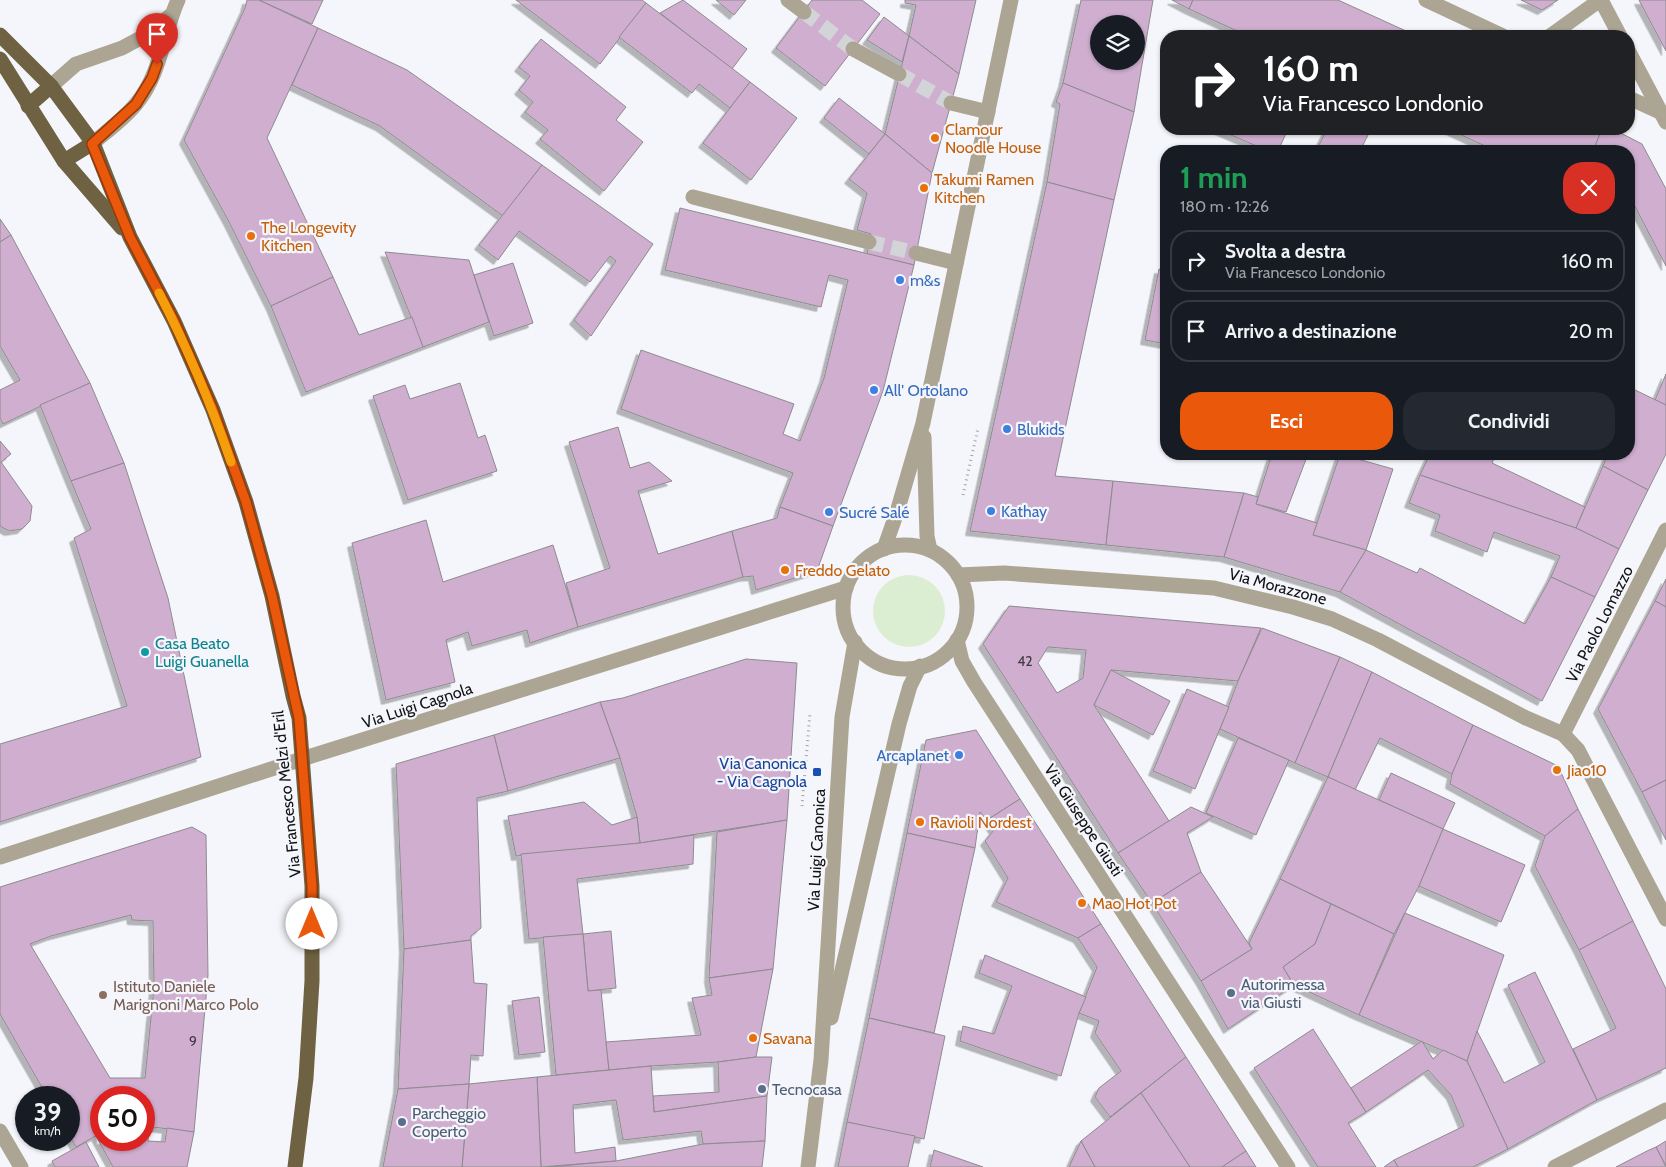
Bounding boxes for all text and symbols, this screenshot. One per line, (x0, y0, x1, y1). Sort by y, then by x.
pin (136, 13, 178, 64)
map controls (1090, 15, 1145, 70)
button: layers (1090, 15, 1145, 70)
icon: arrive (143, 20, 171, 48)
text: 160 m (1263, 47, 1359, 90)
icon: right (1180, 50, 1245, 115)
text: Via Francesco Londonio (1263, 90, 1483, 117)
place label: Clamour Noodle House (945, 120, 1041, 157)
marker: Clamour Noodle House (929, 132, 941, 144)
text: 1 min (1180, 159, 1248, 196)
button: close (1563, 162, 1615, 214)
place label: Takumi Ramen Kitchen (934, 170, 1034, 207)
marker: Takumi Ramen Kitchen (918, 182, 930, 194)
text: 180 m · 12:26 (1180, 197, 1269, 216)
place label: The Longevity Kitchen (261, 218, 356, 255)
marker: The Longevity Kitchen (245, 230, 257, 242)
text: Svolta a destra (1225, 240, 1346, 263)
icon: right (1182, 247, 1210, 275)
text: 160 m (1562, 250, 1613, 273)
text: Via Francesco Londonio (1225, 263, 1385, 282)
place label: m&s (910, 271, 941, 290)
marker: m&s (894, 274, 906, 286)
icon: arrive (1182, 317, 1210, 345)
text: Arrivo a destinazione (1225, 320, 1396, 343)
text: 20 m (1569, 320, 1613, 343)
place label: All' Ortolano (884, 381, 968, 400)
marker: All' Ortolano (868, 384, 880, 396)
button: Esci (1180, 392, 1393, 450)
button: Condividi (1403, 392, 1615, 450)
place label: Blukids (1017, 420, 1065, 439)
marker: Blukids (1001, 423, 1013, 435)
place label: Kathay (1001, 502, 1047, 521)
place label: Sucré Salé (839, 503, 909, 522)
marker: Kathay (985, 505, 997, 517)
marker: Sucré Salé (823, 506, 835, 518)
place label: Freddo Gelato (795, 561, 890, 580)
street label: Via Paolo Lomazzo (1562, 562, 1637, 686)
marker: Freddo Gelato (779, 564, 791, 576)
street label: Via Morazzone (1227, 564, 1329, 609)
place label: Casa Beato Luigi Guanella (155, 634, 249, 671)
marker: Casa Beato Luigi Guanella (139, 646, 151, 658)
house number: 42 (1017, 652, 1033, 670)
street label: Via Luigi Cagnola (360, 679, 475, 732)
street label: Via Francesco Melzi d'Eril (268, 709, 305, 878)
place label: Arcaplanet (876, 746, 950, 765)
marker: Arcaplanet (953, 749, 965, 761)
place label: Via Canonica - Via Cagnola (717, 754, 807, 791)
street label: Via Giuseppe Giusti (1040, 761, 1127, 880)
place label: Jiao10 (1566, 761, 1607, 780)
marker: Jiao10 (1551, 764, 1563, 776)
marker: Via Canonica - Via Cagnola (811, 766, 823, 778)
street label: Via Luigi Canonica (804, 788, 829, 912)
place label: Ravioli Nordest (930, 813, 1032, 832)
marker: Ravioli Nordest (914, 816, 926, 828)
place label: Mao Hot Pot (1092, 894, 1177, 913)
position arrow (285, 897, 337, 949)
marker: Mao Hot Pot (1076, 897, 1088, 909)
place label: Autorimessa via Giusti (1241, 975, 1325, 1012)
place label: Istituto Daniele Marignoni Marco Polo (113, 977, 259, 1014)
marker: Autorimessa via Giusti (1225, 987, 1237, 999)
marker: Istituto Daniele Marignoni Marco Polo (97, 989, 109, 1001)
place label: Savana (763, 1029, 812, 1048)
house number: 9 (189, 1032, 197, 1050)
marker: Savana (747, 1032, 759, 1044)
place label: Tecnocasa (772, 1080, 842, 1099)
marker: Tecnocasa (756, 1083, 768, 1095)
speed limit sign: 50 (90, 1086, 155, 1151)
text: 39 (34, 1097, 61, 1127)
place label: Parcheggio Coperto (412, 1104, 486, 1141)
marker: Parcheggio Coperto (396, 1116, 408, 1128)
text: km/h (34, 1123, 61, 1138)

